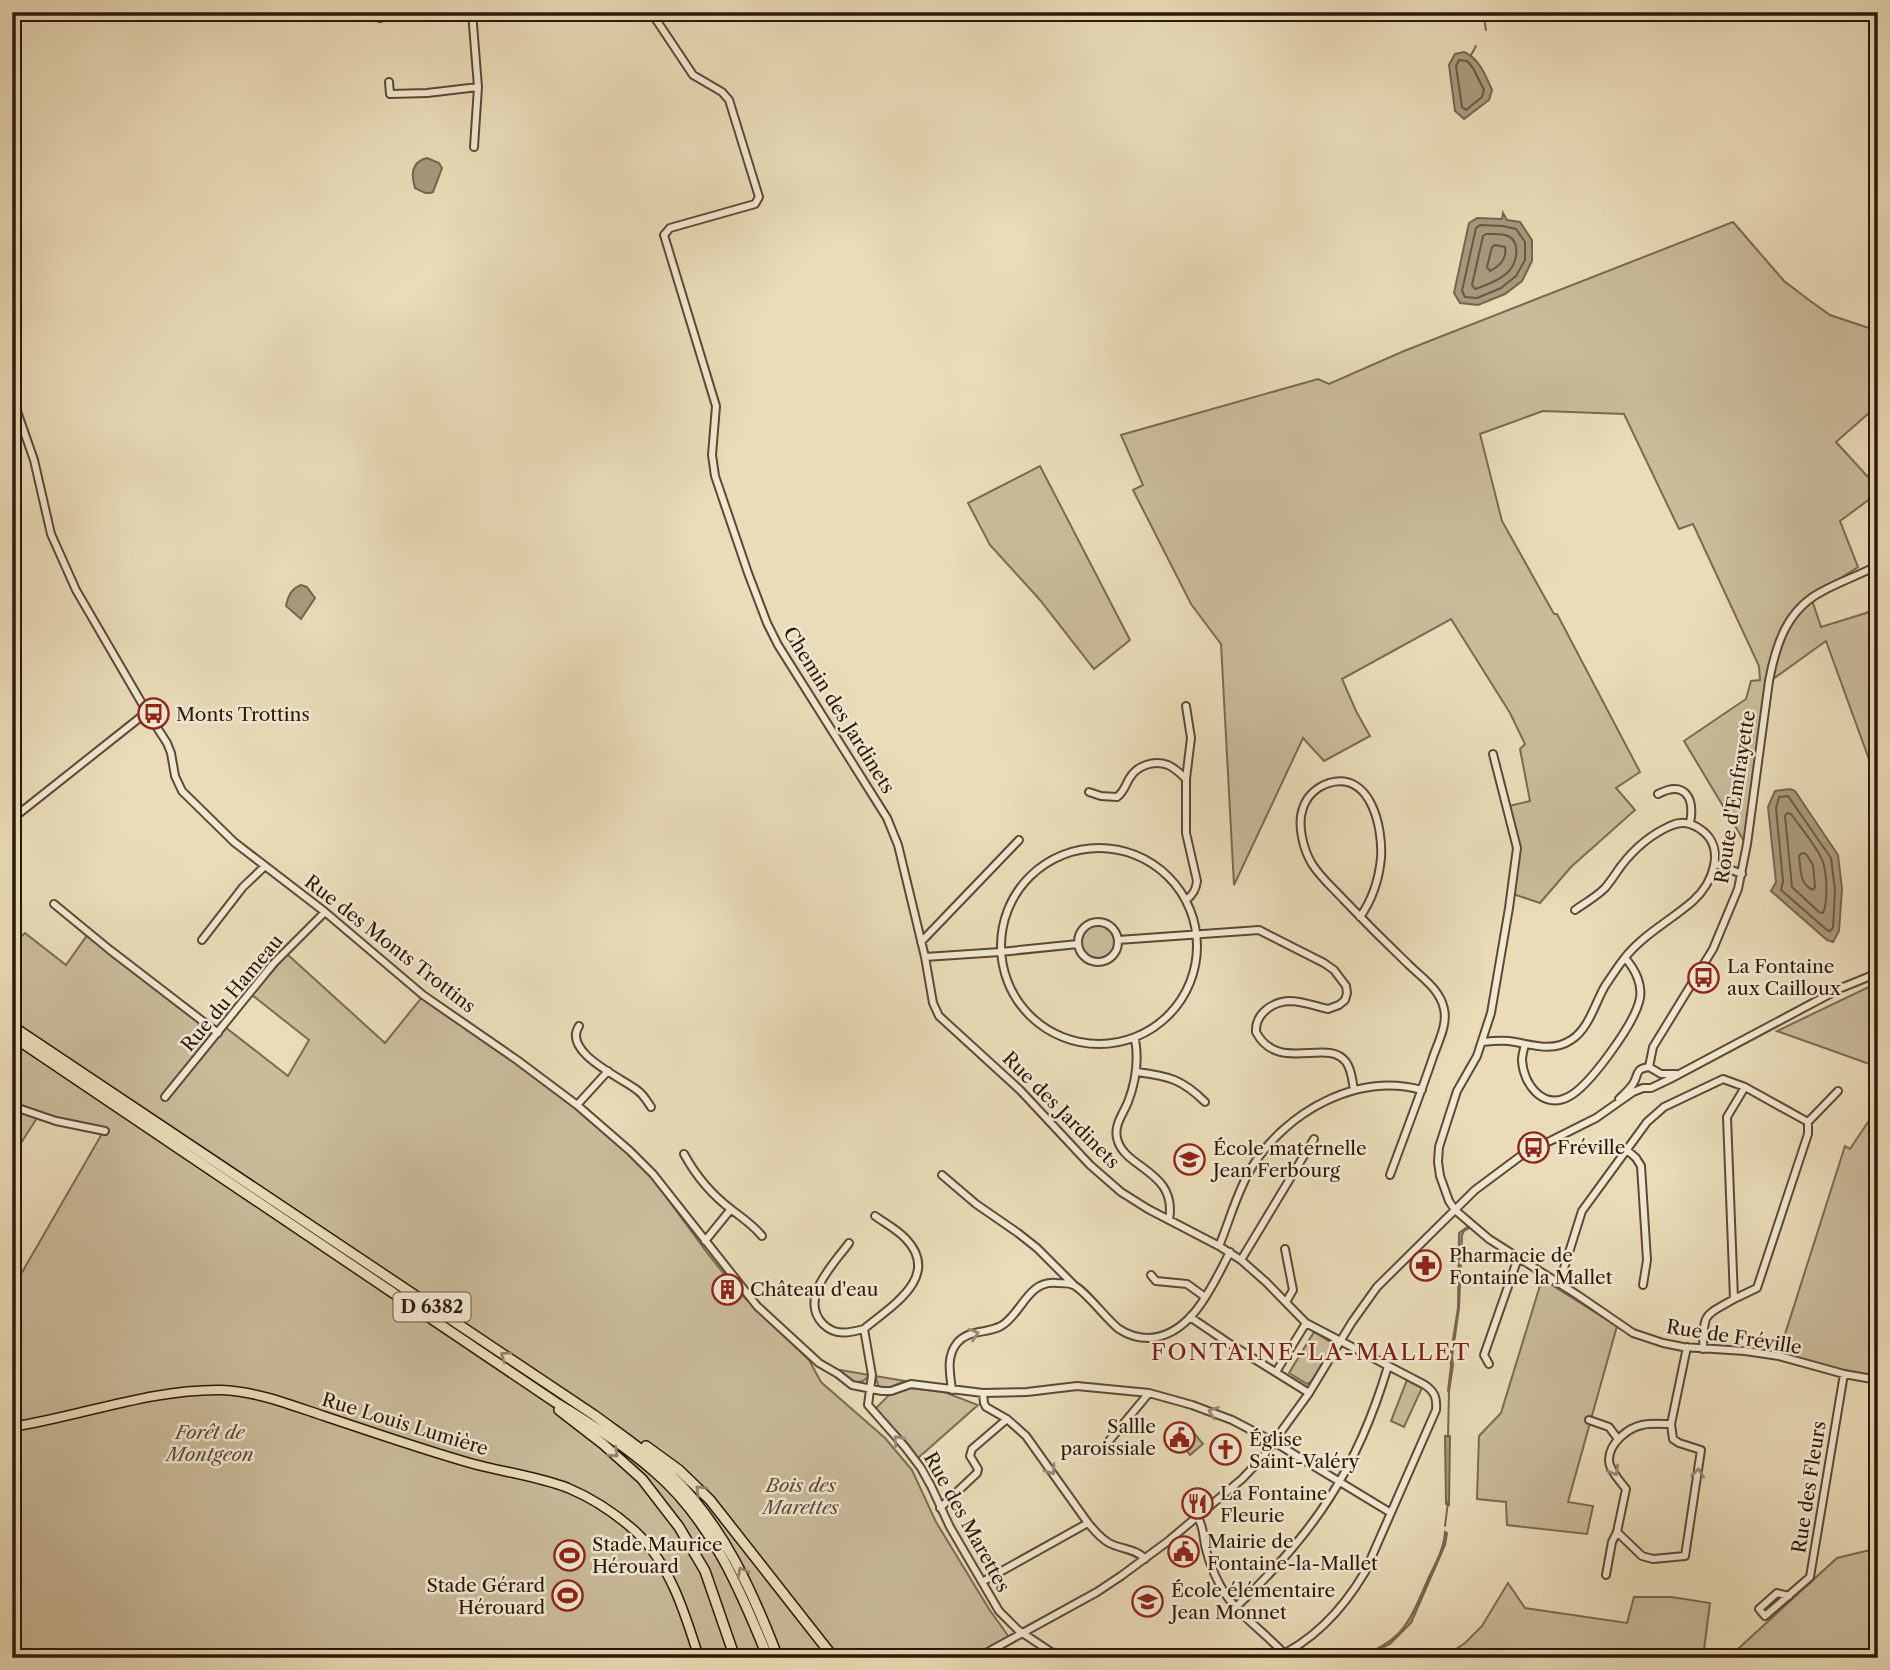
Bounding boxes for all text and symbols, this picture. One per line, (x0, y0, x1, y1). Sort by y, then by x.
street label: Chemin des Jardinets (778, 622, 900, 798)
bus stop icon: Monts Trottins (136, 697, 170, 731)
place label: Monts Trottins (176, 703, 310, 726)
street label: Route d'Emfrayette (1710, 709, 1760, 885)
street label: Rue des Monts Trottins (300, 870, 480, 1018)
street label: Rue du Hameau (176, 930, 288, 1056)
place label: La Fontaine aux Cailloux (1727, 955, 1842, 1000)
bus stop icon: La Fontaine aux Cailloux (1687, 960, 1721, 994)
street label: Rue des Jardinets (998, 1047, 1124, 1173)
bus stop icon: Fréville (1517, 1130, 1551, 1164)
place label: Fréville (1557, 1136, 1625, 1159)
place label: École maternelle Jean Ferbourg (1210, 1137, 1367, 1182)
school or university icon: École maternelle Jean Ferbourg (1173, 1142, 1207, 1176)
place label: Pharmacie de Fontaine la Mallet (1449, 1244, 1613, 1289)
pharmacy icon: Pharmacie de Fontaine la Mallet (1409, 1249, 1443, 1283)
building icon: Château d'eau (710, 1272, 744, 1306)
place label: Château d'eau (750, 1278, 879, 1301)
road number: D 6382 (394, 1292, 471, 1322)
street label: Rue de Fréville (1665, 1315, 1803, 1359)
one-way arrow (967, 1328, 980, 1342)
district label: FONTAINE-LA-MALLET (1151, 1338, 1471, 1366)
one-way arrow (500, 1352, 513, 1364)
street label: Rue Louis Lumière (319, 1388, 491, 1460)
one-way arrow (1207, 1407, 1219, 1421)
place label: Sallle paroissiale (1060, 1415, 1156, 1460)
street label: Rue des Fleurs (1787, 1419, 1831, 1555)
public building icon: Sallle paroissiale (1162, 1420, 1196, 1454)
park label: Forêt de Montgeon (165, 1421, 253, 1466)
place label: Église Saint-Valéry (1249, 1428, 1360, 1473)
church icon: Église Saint-Valéry (1209, 1433, 1243, 1467)
one-way arrow (894, 1435, 906, 1448)
one-way arrow (606, 1445, 619, 1458)
street label: Rue des Marettes (919, 1448, 1015, 1596)
one-way arrow (1043, 1462, 1055, 1475)
one-way arrow (1606, 1463, 1619, 1476)
one-way arrow (1690, 1467, 1705, 1478)
park label: Bois des Marettes (761, 1474, 840, 1519)
place label: La Fontaine Fleurie (1220, 1482, 1327, 1527)
one-way arrow (695, 1486, 708, 1499)
restaurant icon: La Fontaine Fleurie (1180, 1487, 1214, 1521)
place label: Mairie de Fontaine-la-Mallet (1207, 1530, 1378, 1575)
place label: Stade Maurice Hérouard (592, 1533, 723, 1578)
public building icon: Mairie de Fontaine-la-Mallet (1167, 1535, 1201, 1569)
sports icon: Stade Maurice Hérouard (552, 1538, 586, 1572)
one-way arrow (736, 1567, 750, 1579)
place label: Stade Gérard Hérouard (426, 1574, 545, 1619)
sports icon: Stade Gérard Hérouard (551, 1579, 585, 1613)
place label: École élémentaire Jean Monnet (1168, 1579, 1335, 1624)
school or university icon: École élémentaire Jean Monnet (1131, 1584, 1165, 1618)

